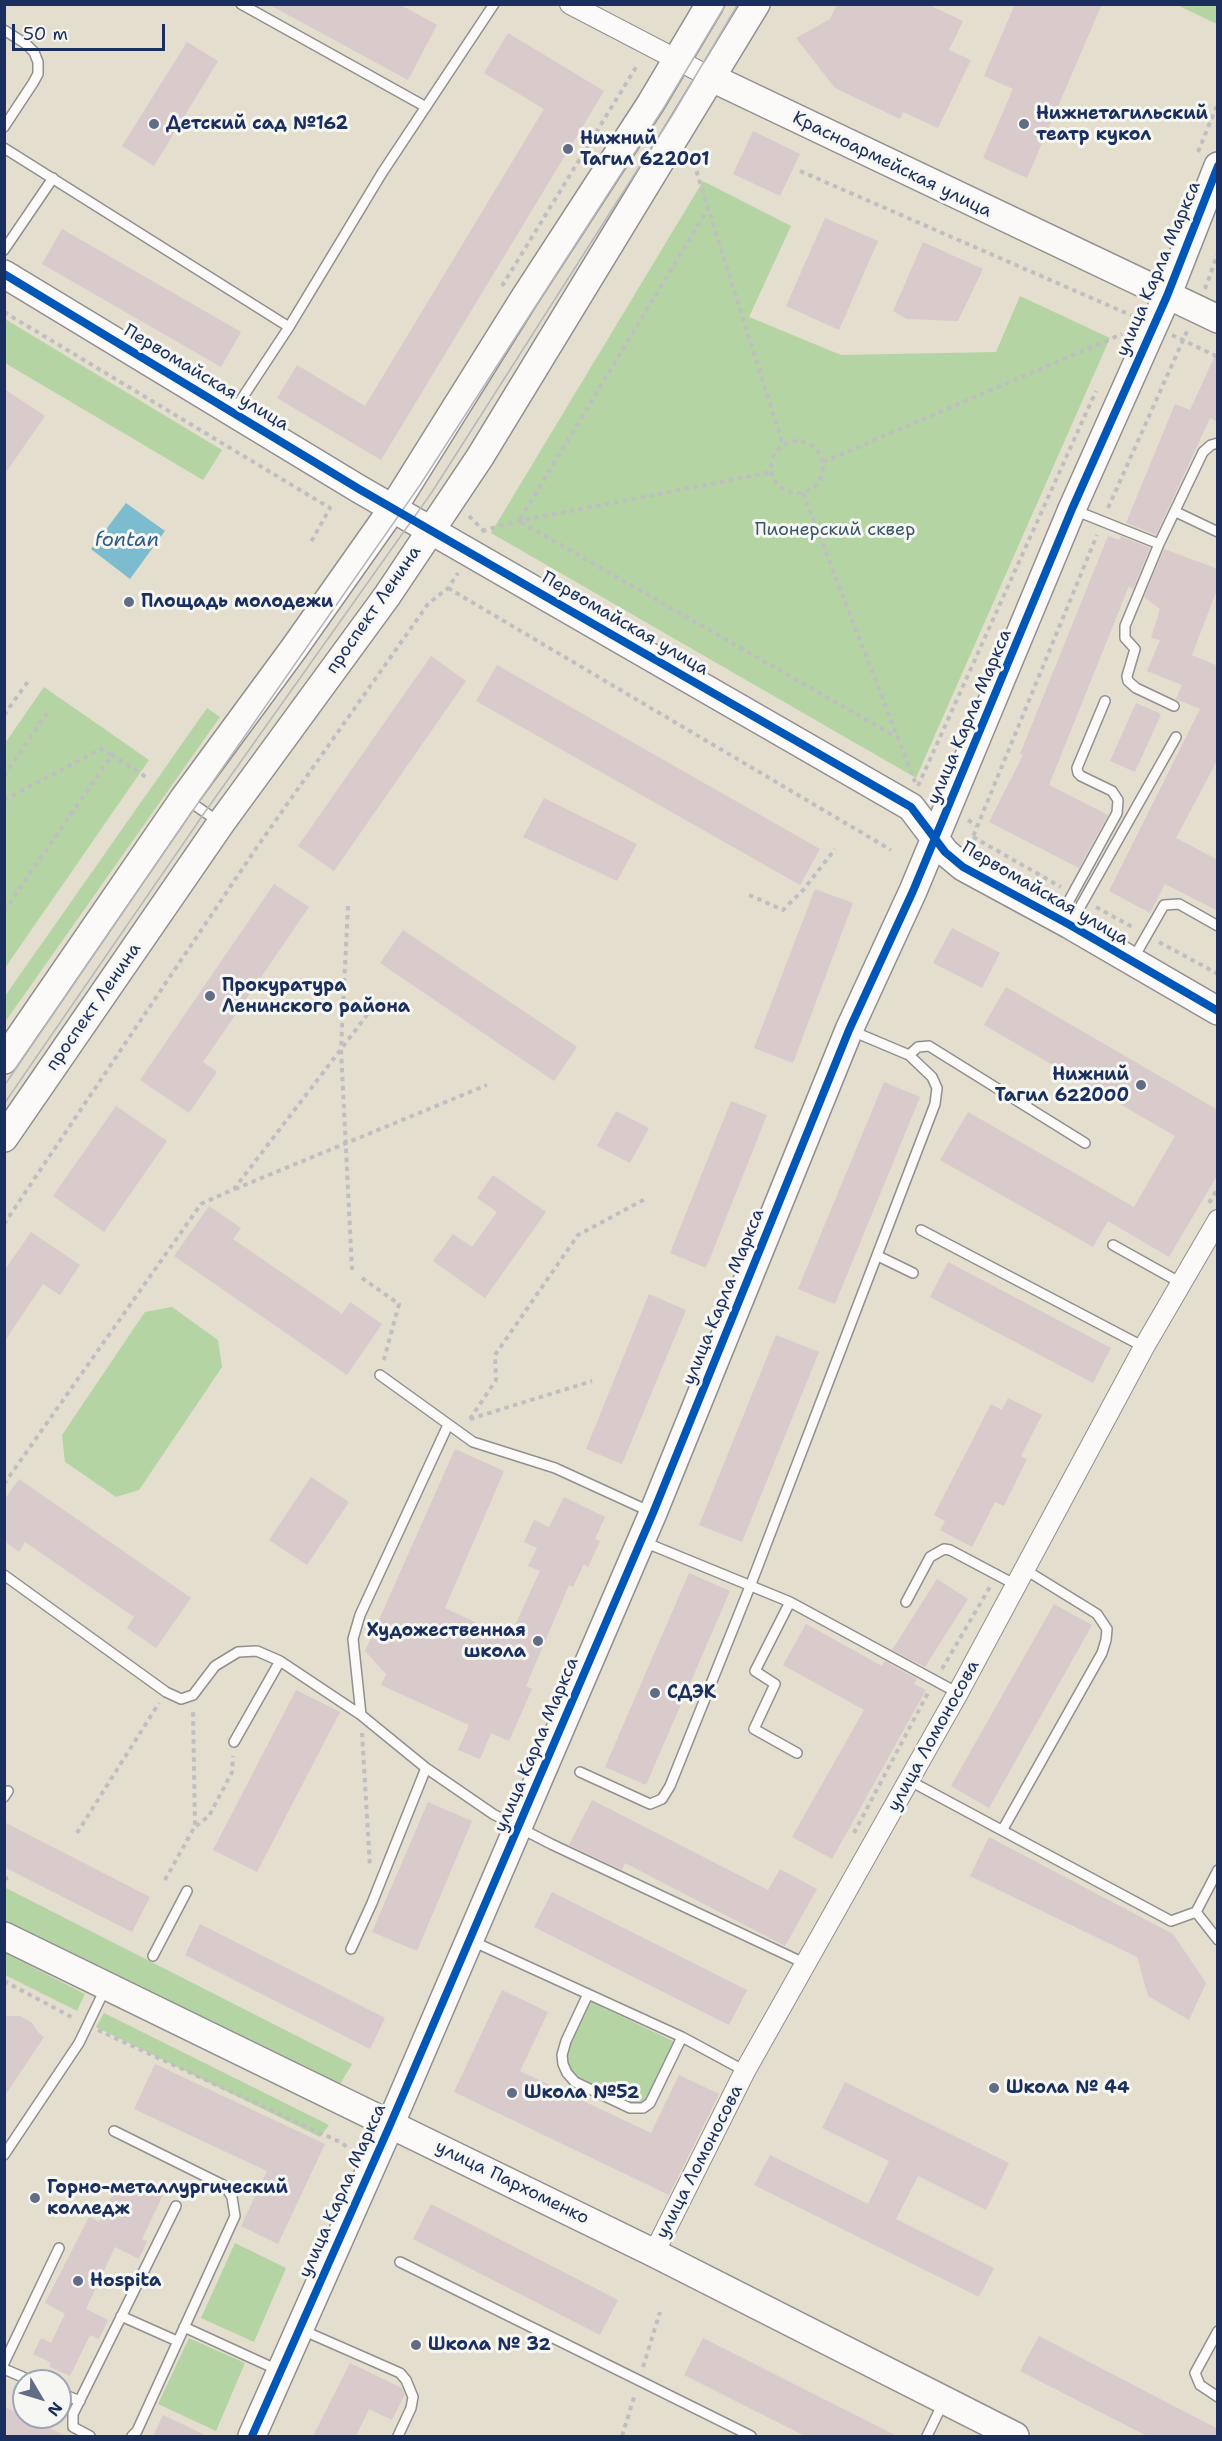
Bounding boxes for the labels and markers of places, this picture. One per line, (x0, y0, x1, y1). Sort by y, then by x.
place label: Нижнетагильский театр кукол (1036, 103, 1208, 146)
place label: Детский сад №162 (166, 113, 348, 135)
marker: Детский сад №162 (147, 117, 161, 131)
marker: Нижнетагильский театр кукол (1017, 117, 1031, 131)
place label: Нижний Тагил 622001 (580, 128, 709, 170)
marker: Нижний Тагил 622001 (561, 142, 575, 156)
place label: Площадь молодежи (141, 591, 333, 613)
marker: Площадь молодежи (122, 595, 136, 609)
place label: Прокуратура Ленинского района (222, 975, 410, 1018)
marker: Прокуратура Ленинского района (203, 989, 217, 1003)
place label: Нижний Тагил 622000 (995, 1064, 1129, 1106)
marker: Нижний Тагил 622000 (1134, 1078, 1148, 1092)
place label: Художественная школа (367, 1620, 526, 1662)
marker: Художественная школа (531, 1634, 545, 1648)
place label: СДЭК (667, 1682, 716, 1704)
marker: СДЭК (648, 1686, 662, 1700)
place label: Школа № 44 (1006, 2077, 1130, 2099)
marker: Школа № 44 (987, 2081, 1001, 2095)
place label: Школа №52 (524, 2082, 639, 2104)
marker: Школа №52 (505, 2086, 519, 2100)
place label: Горно-металлургический колледж (47, 2177, 288, 2220)
marker: Горно-металлургический колледж (28, 2191, 42, 2205)
place label: Hospita (90, 2270, 161, 2292)
marker: Hospita (71, 2274, 85, 2288)
place label: Школа № 32 (428, 2334, 551, 2356)
marker: Школа № 32 (409, 2338, 423, 2352)

